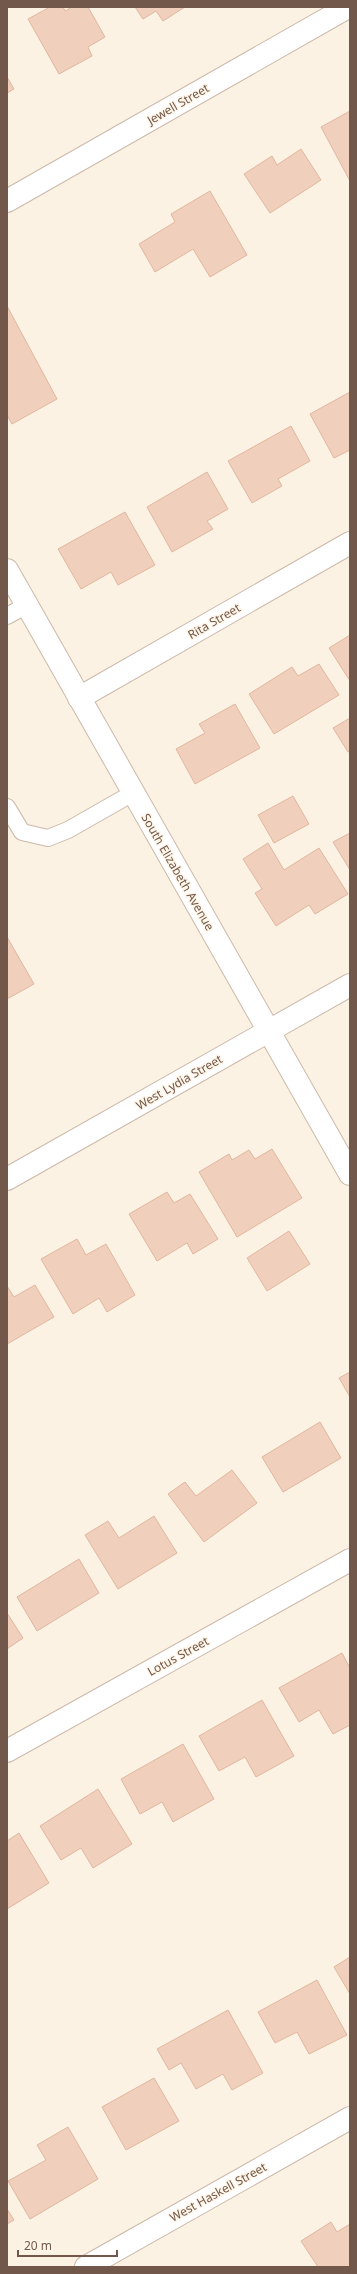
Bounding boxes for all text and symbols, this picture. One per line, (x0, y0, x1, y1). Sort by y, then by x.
street label: Jewell Street (143, 79, 213, 129)
street label: Rita Street (185, 599, 244, 643)
street label: South Elizabeth Avenue (138, 810, 219, 934)
street label: West Lydia Street (133, 1050, 226, 1114)
street label: Lotus Street (144, 1632, 212, 1680)
street label: West Haskell Street (167, 2158, 270, 2226)
scale bar (18, 2232, 117, 2258)
text: 20 m (24, 2237, 52, 2254)

